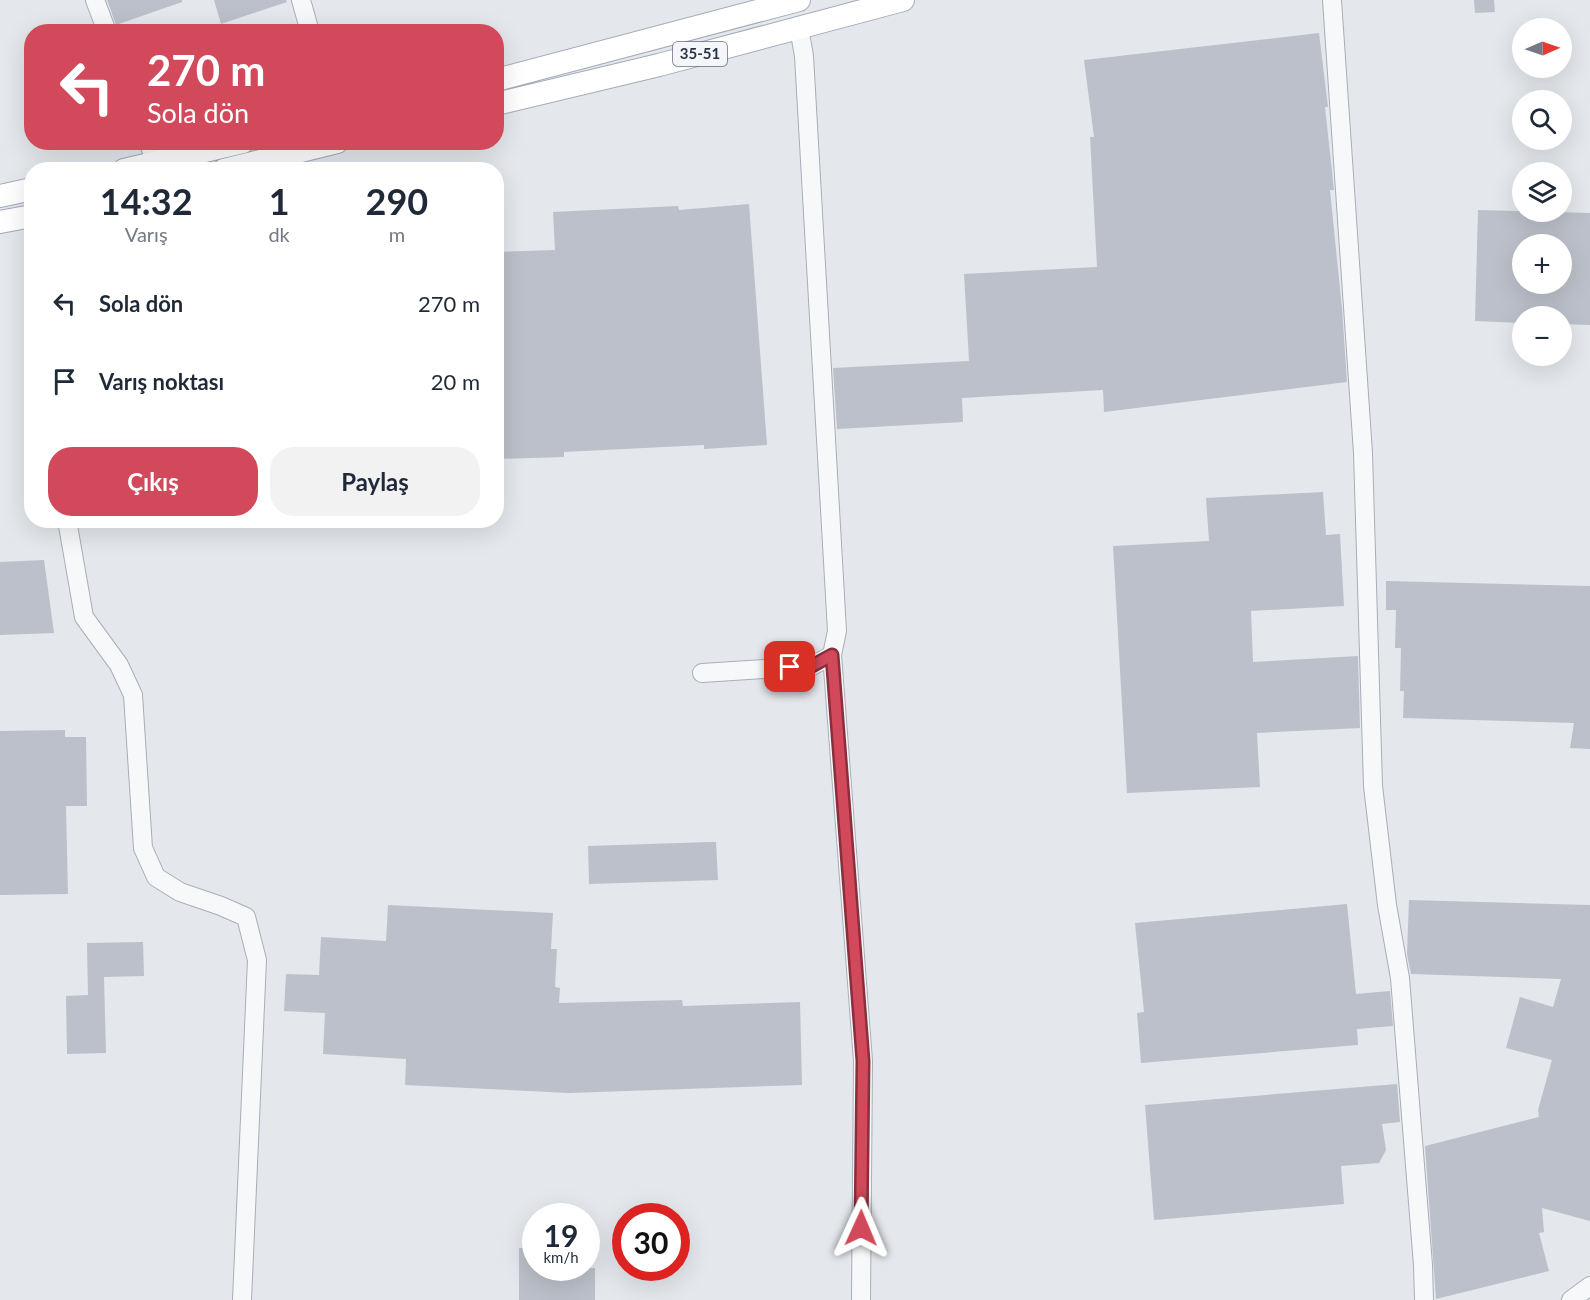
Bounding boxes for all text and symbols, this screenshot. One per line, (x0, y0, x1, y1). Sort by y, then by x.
north arrow (1512, 18, 1572, 78)
map controls (1512, 18, 1572, 366)
road number: 35-51 (673, 42, 727, 66)
text: 270 m (147, 45, 265, 95)
icon: left (48, 48, 126, 126)
button: search (1512, 90, 1572, 150)
text: Sola dön (147, 96, 249, 129)
button: layers (1512, 162, 1572, 222)
text: 14:32 (100, 179, 193, 223)
text: 1 (269, 179, 290, 223)
text: 290 (366, 179, 428, 223)
text: Varış (125, 222, 168, 246)
text: dk (268, 222, 290, 246)
text: m (389, 222, 405, 246)
button: + (1512, 234, 1572, 294)
icon: left (48, 287, 81, 320)
text: Sola dön (99, 290, 183, 317)
text: 270 m (418, 290, 480, 317)
button: − (1512, 306, 1572, 366)
icon: arrive (48, 365, 81, 398)
text: Varış noktası (99, 368, 224, 395)
text: 20 m (431, 368, 480, 395)
button: Çıkış (48, 447, 258, 516)
button: Paylaş (270, 447, 480, 516)
pin (764, 641, 815, 692)
icon: arrive (773, 650, 806, 683)
position arrow (829, 1196, 893, 1260)
speed limit sign: 30 (612, 1203, 690, 1281)
text: 19 (544, 1217, 578, 1253)
text: km/h (543, 1248, 579, 1266)

